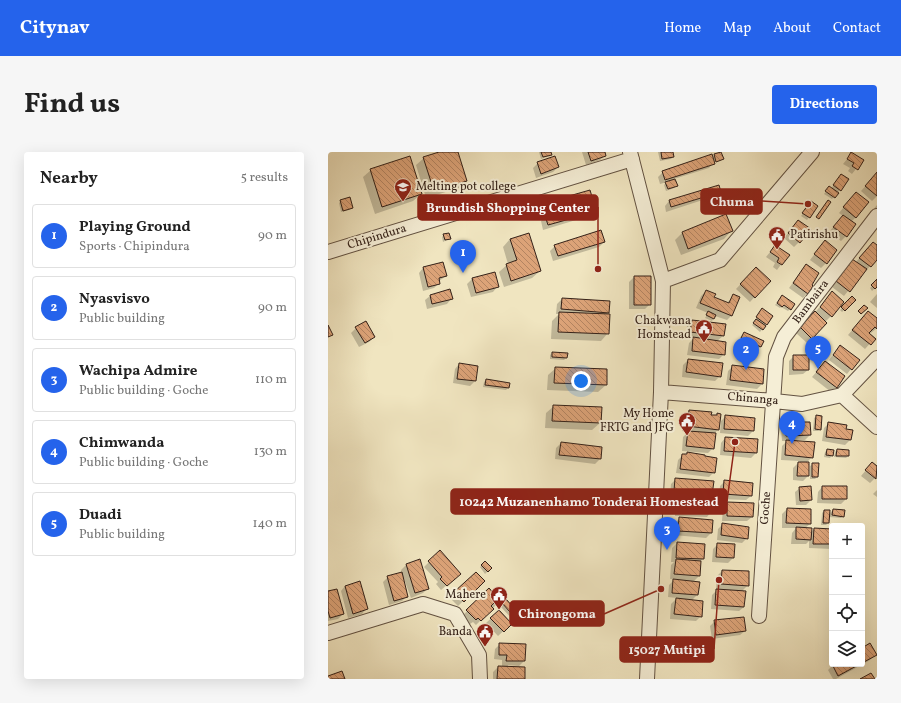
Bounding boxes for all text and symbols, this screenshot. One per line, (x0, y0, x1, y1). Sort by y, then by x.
text: Citynav (20, 15, 90, 41)
text: Home (664, 19, 701, 38)
text: Map (723, 19, 751, 38)
text: About (773, 19, 811, 38)
text: Contact (833, 19, 881, 38)
text: Find us (24, 85, 120, 124)
button: Directions (772, 85, 877, 124)
text: Nearby (40, 167, 98, 190)
text: 5 results (241, 169, 288, 187)
school or university icon: Melting pot college (393, 177, 413, 202)
place label: Melting pot college (416, 179, 516, 195)
callout: Chuma (701, 189, 762, 214)
text: Chuma (710, 194, 754, 212)
callout: Brundish Shopping Center (418, 195, 598, 220)
text: Brundish Shopping Center (426, 200, 590, 218)
text: Playing Ground (79, 217, 191, 238)
street label: Chipindura (346, 220, 408, 254)
public building icon: Patirishu (767, 225, 787, 250)
text: 1 (51, 227, 57, 245)
text: 90 m (258, 227, 287, 245)
place label: Patirishu (790, 227, 839, 243)
text: Sports · Chipindura (79, 238, 190, 256)
pin: 1 (450, 240, 476, 273)
street label: Bambaira (789, 277, 833, 327)
text: Nyasvisvo (79, 289, 150, 310)
text: 2 (51, 299, 57, 317)
text: 90 m (258, 299, 287, 317)
text: Public building (79, 310, 165, 328)
place label: Chakwana Homstead (635, 313, 691, 343)
public building icon: Chakwana Homstead (694, 318, 714, 343)
pin: 5 (805, 336, 831, 369)
pin: 2 (733, 337, 759, 370)
text: Wachipa Admire (79, 361, 198, 382)
text: 3 (51, 371, 57, 389)
text: 110 m (255, 371, 287, 389)
your location (571, 371, 591, 391)
text: Public building · Goche (79, 382, 209, 400)
street label: Chinanga (727, 389, 779, 409)
place label: My Home FRTG and JFG (600, 406, 674, 436)
public building icon: My Home FRTG and JFG (677, 411, 697, 436)
pin: 4 (779, 411, 805, 444)
text: Chimwanda (79, 433, 164, 454)
text: 4 (50, 443, 58, 461)
text: 130 m (254, 443, 287, 461)
text: Public building · Goche (79, 454, 209, 472)
callout: 10242 Muzanenhamo Tonderai Homestead (451, 489, 727, 514)
street label: Goche (757, 491, 775, 525)
text: 10242 Muzanenhamo Tonderai Homestead (459, 494, 719, 512)
text: Duadi (79, 505, 122, 526)
text: 5 (51, 515, 57, 533)
text: 140 m (253, 515, 287, 533)
pin: 3 (654, 517, 680, 550)
map controls (829, 523, 865, 667)
button: + (829, 523, 865, 559)
text: Public building (79, 526, 165, 544)
button: − (829, 559, 865, 595)
public building icon: Mahere (489, 585, 509, 610)
place label: Mahere (445, 587, 486, 603)
button: locate (829, 595, 865, 631)
callout: Chirongoma (510, 601, 604, 626)
text: Chirongoma (518, 606, 596, 624)
public building icon: Banda (475, 622, 495, 647)
place label: Banda (439, 624, 472, 640)
button: layers (829, 631, 865, 667)
callout: 15027 Mutipi (620, 637, 714, 662)
text: 15027 Mutipi (628, 642, 706, 660)

